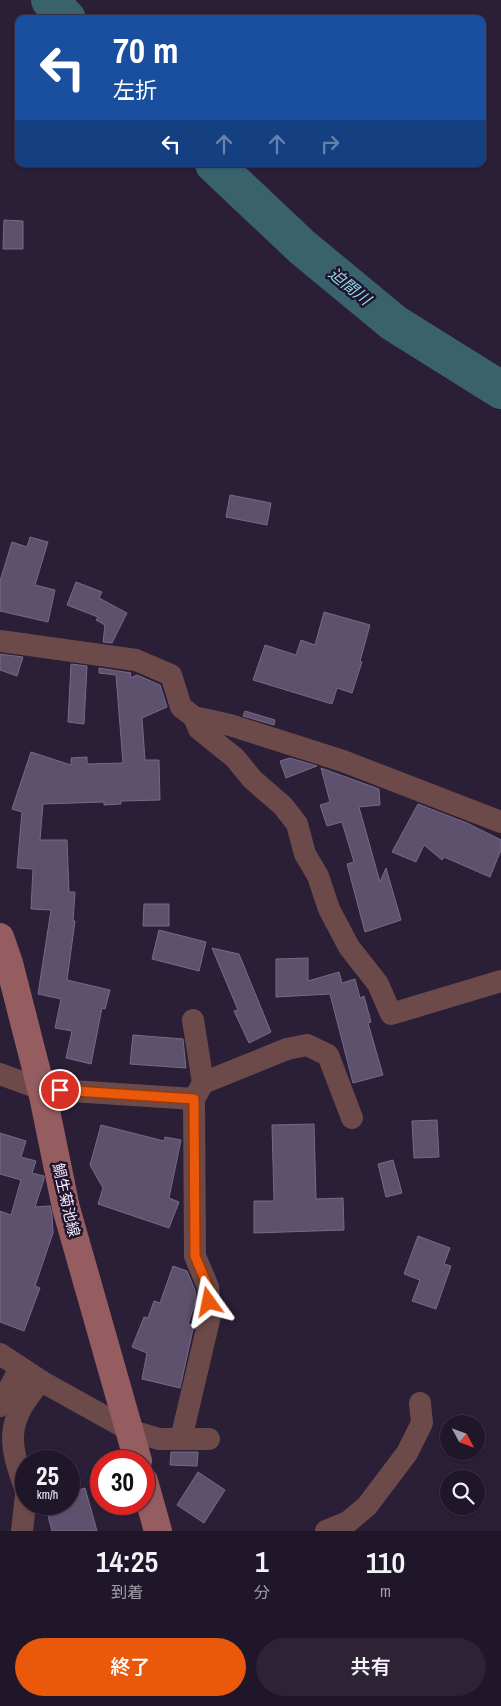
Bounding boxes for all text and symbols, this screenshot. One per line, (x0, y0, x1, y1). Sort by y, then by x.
text: 70 m (113, 27, 178, 74)
icon: left (30, 35, 95, 100)
text: 左折 (113, 75, 157, 105)
icon: left (157, 130, 185, 158)
icon: ahead (210, 130, 238, 158)
icon: ahead (263, 130, 291, 158)
icon: right (316, 130, 344, 158)
water label: 迫間川 (324, 262, 377, 311)
pin (39, 1069, 81, 1111)
icon: arrive (46, 1076, 74, 1104)
street label: 鯛生菊池線 (48, 1161, 85, 1239)
position arrow (182, 1275, 234, 1327)
north arrow (440, 1415, 485, 1460)
map controls (440, 1415, 485, 1515)
speed limit sign: 30 (90, 1450, 155, 1515)
text: 25 (36, 1459, 59, 1493)
button: search (440, 1470, 485, 1515)
text: km/h (37, 1487, 58, 1503)
text: 14:25 (96, 1541, 158, 1581)
text: 1 (255, 1541, 269, 1581)
text: 110 (366, 1542, 405, 1582)
text: m (380, 1580, 391, 1602)
text: 到着 (111, 1581, 143, 1603)
text: 分 (254, 1581, 270, 1603)
button: 終了 (15, 1638, 246, 1696)
button: 共有 (256, 1638, 486, 1696)

